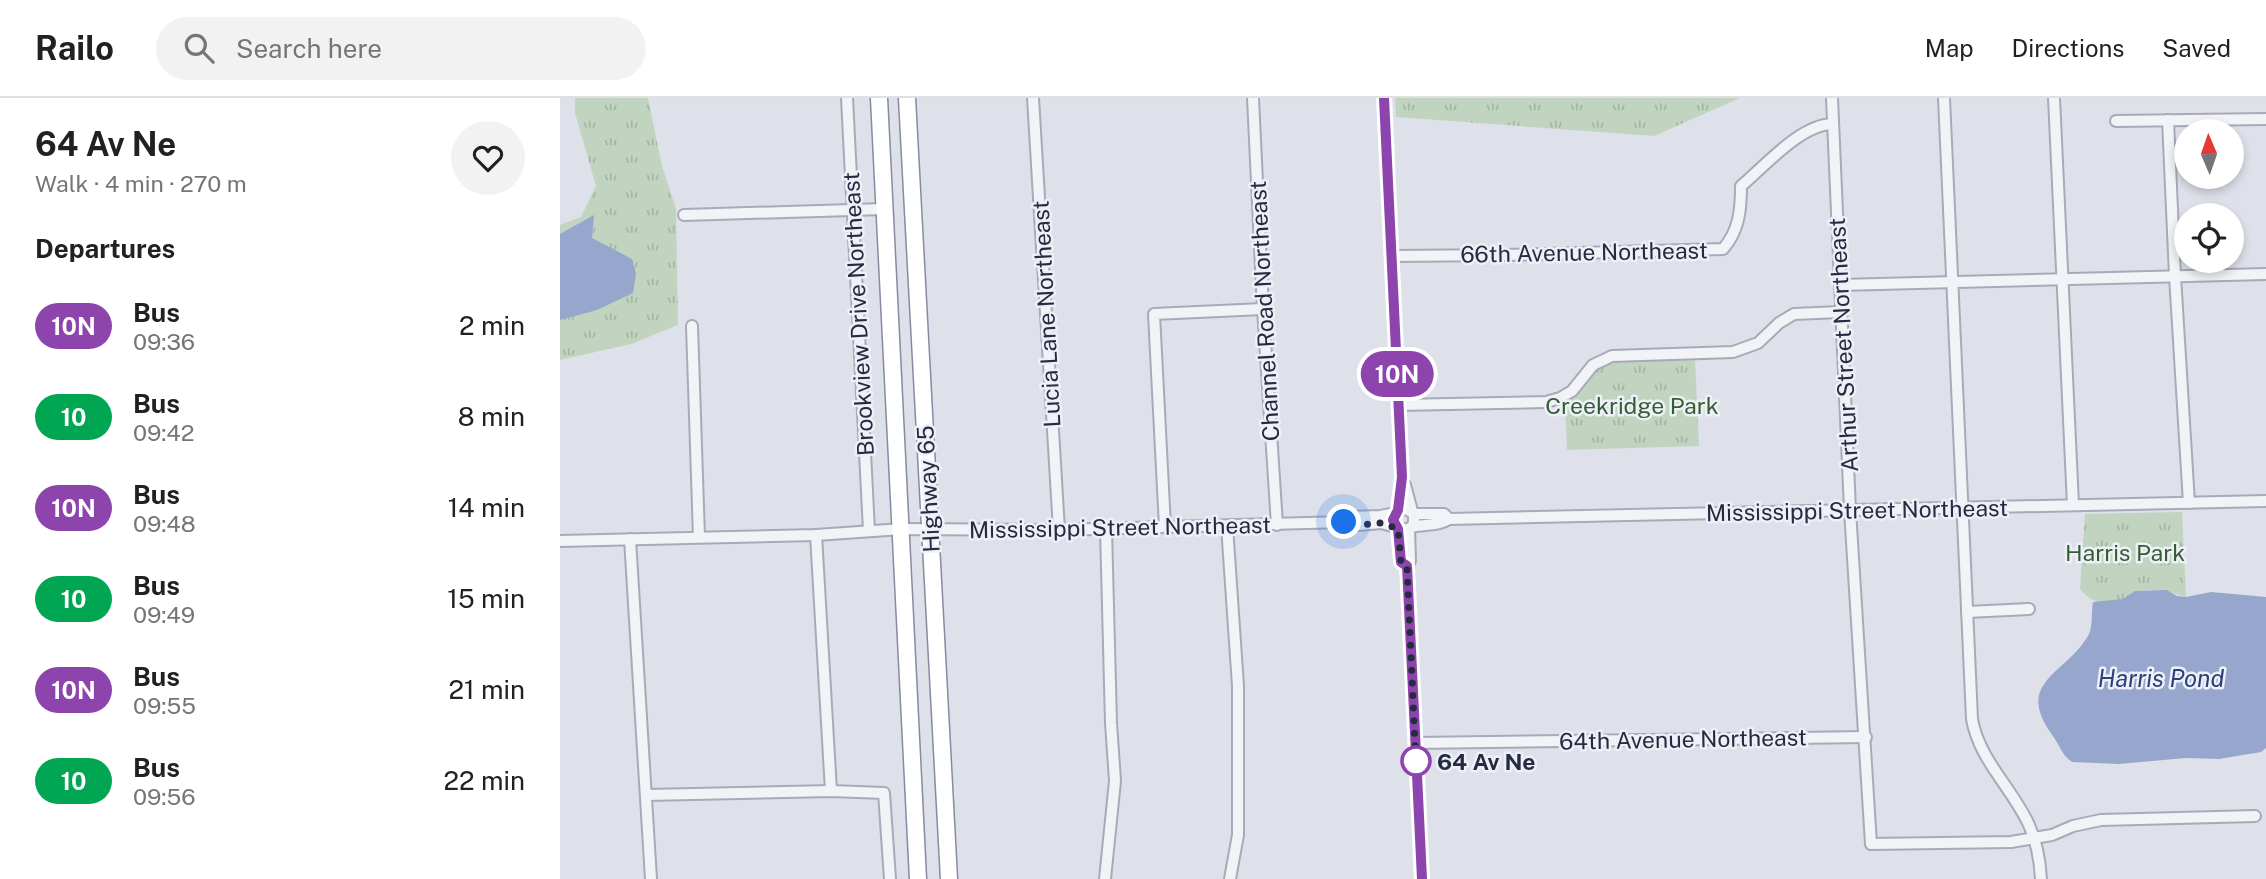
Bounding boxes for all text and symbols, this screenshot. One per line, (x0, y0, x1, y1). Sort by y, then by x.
search box (156, 17, 646, 80)
text: Railo (35, 29, 114, 67)
icon: search (180, 29, 218, 67)
text: Search here (236, 33, 382, 64)
text: Map (1925, 34, 1974, 62)
text: Directions (2012, 34, 2124, 62)
text: Saved (2162, 34, 2231, 62)
north arrow (2174, 119, 2244, 189)
map controls (2174, 119, 2244, 273)
button: heart (451, 121, 525, 195)
text: 64 Av Ne (35, 125, 176, 163)
text: Walk · 4 min · 270 m (35, 170, 247, 197)
street label: Brookview Drive Northeast (837, 171, 879, 457)
street label: Channel Road Northeast (1244, 180, 1284, 442)
street label: Lucia Lane Northeast (1027, 200, 1065, 428)
button: locate (2174, 203, 2244, 273)
street label: Arthur Street Northeast (1823, 217, 1863, 473)
text: Departures (35, 233, 175, 264)
street label: 66th Avenue Northeast (1460, 236, 1708, 268)
text: Bus (133, 297, 180, 328)
text: 2 min (459, 310, 525, 341)
text: 10N (51, 312, 96, 340)
text: 09:36 (133, 328, 195, 355)
line badge: 10N (1357, 351, 1437, 397)
text: 10N (1375, 360, 1419, 388)
text: Bus (133, 388, 180, 419)
park label: Creekridge Park (1545, 392, 1719, 419)
text: 8 min (458, 401, 525, 432)
text: 10 (61, 403, 86, 431)
text: 09:42 (133, 419, 195, 446)
street label: Highway 65 (911, 425, 945, 553)
text: Bus (133, 479, 180, 510)
text: 14 min (448, 492, 525, 523)
text: 10N (51, 494, 96, 522)
street label: Mississippi Street Northeast (1706, 494, 2008, 526)
your location (1326, 504, 1361, 539)
text: 09:48 (133, 510, 196, 537)
street label: Mississippi Street Northeast (969, 511, 1271, 543)
park label: Harris Park (2065, 539, 2185, 566)
text: Bus (133, 570, 180, 601)
text: 15 min (447, 583, 525, 614)
text: 10 (61, 585, 86, 613)
text: 09:49 (133, 601, 195, 628)
text: Bus (133, 661, 180, 692)
water label: Harris Pond (2098, 664, 2224, 692)
text: 21 min (449, 674, 525, 705)
text: 10N (51, 676, 96, 704)
text: 09:55 (133, 692, 196, 719)
street label: 64th Avenue Northeast (1559, 723, 1807, 755)
marker: 64 Av Ne (1401, 746, 1431, 776)
place label: 64 Av Ne (1437, 748, 1535, 775)
text: Bus (133, 752, 180, 783)
text: 22 min (444, 765, 525, 796)
text: 10 (61, 767, 86, 795)
text: 09:56 (133, 783, 196, 810)

